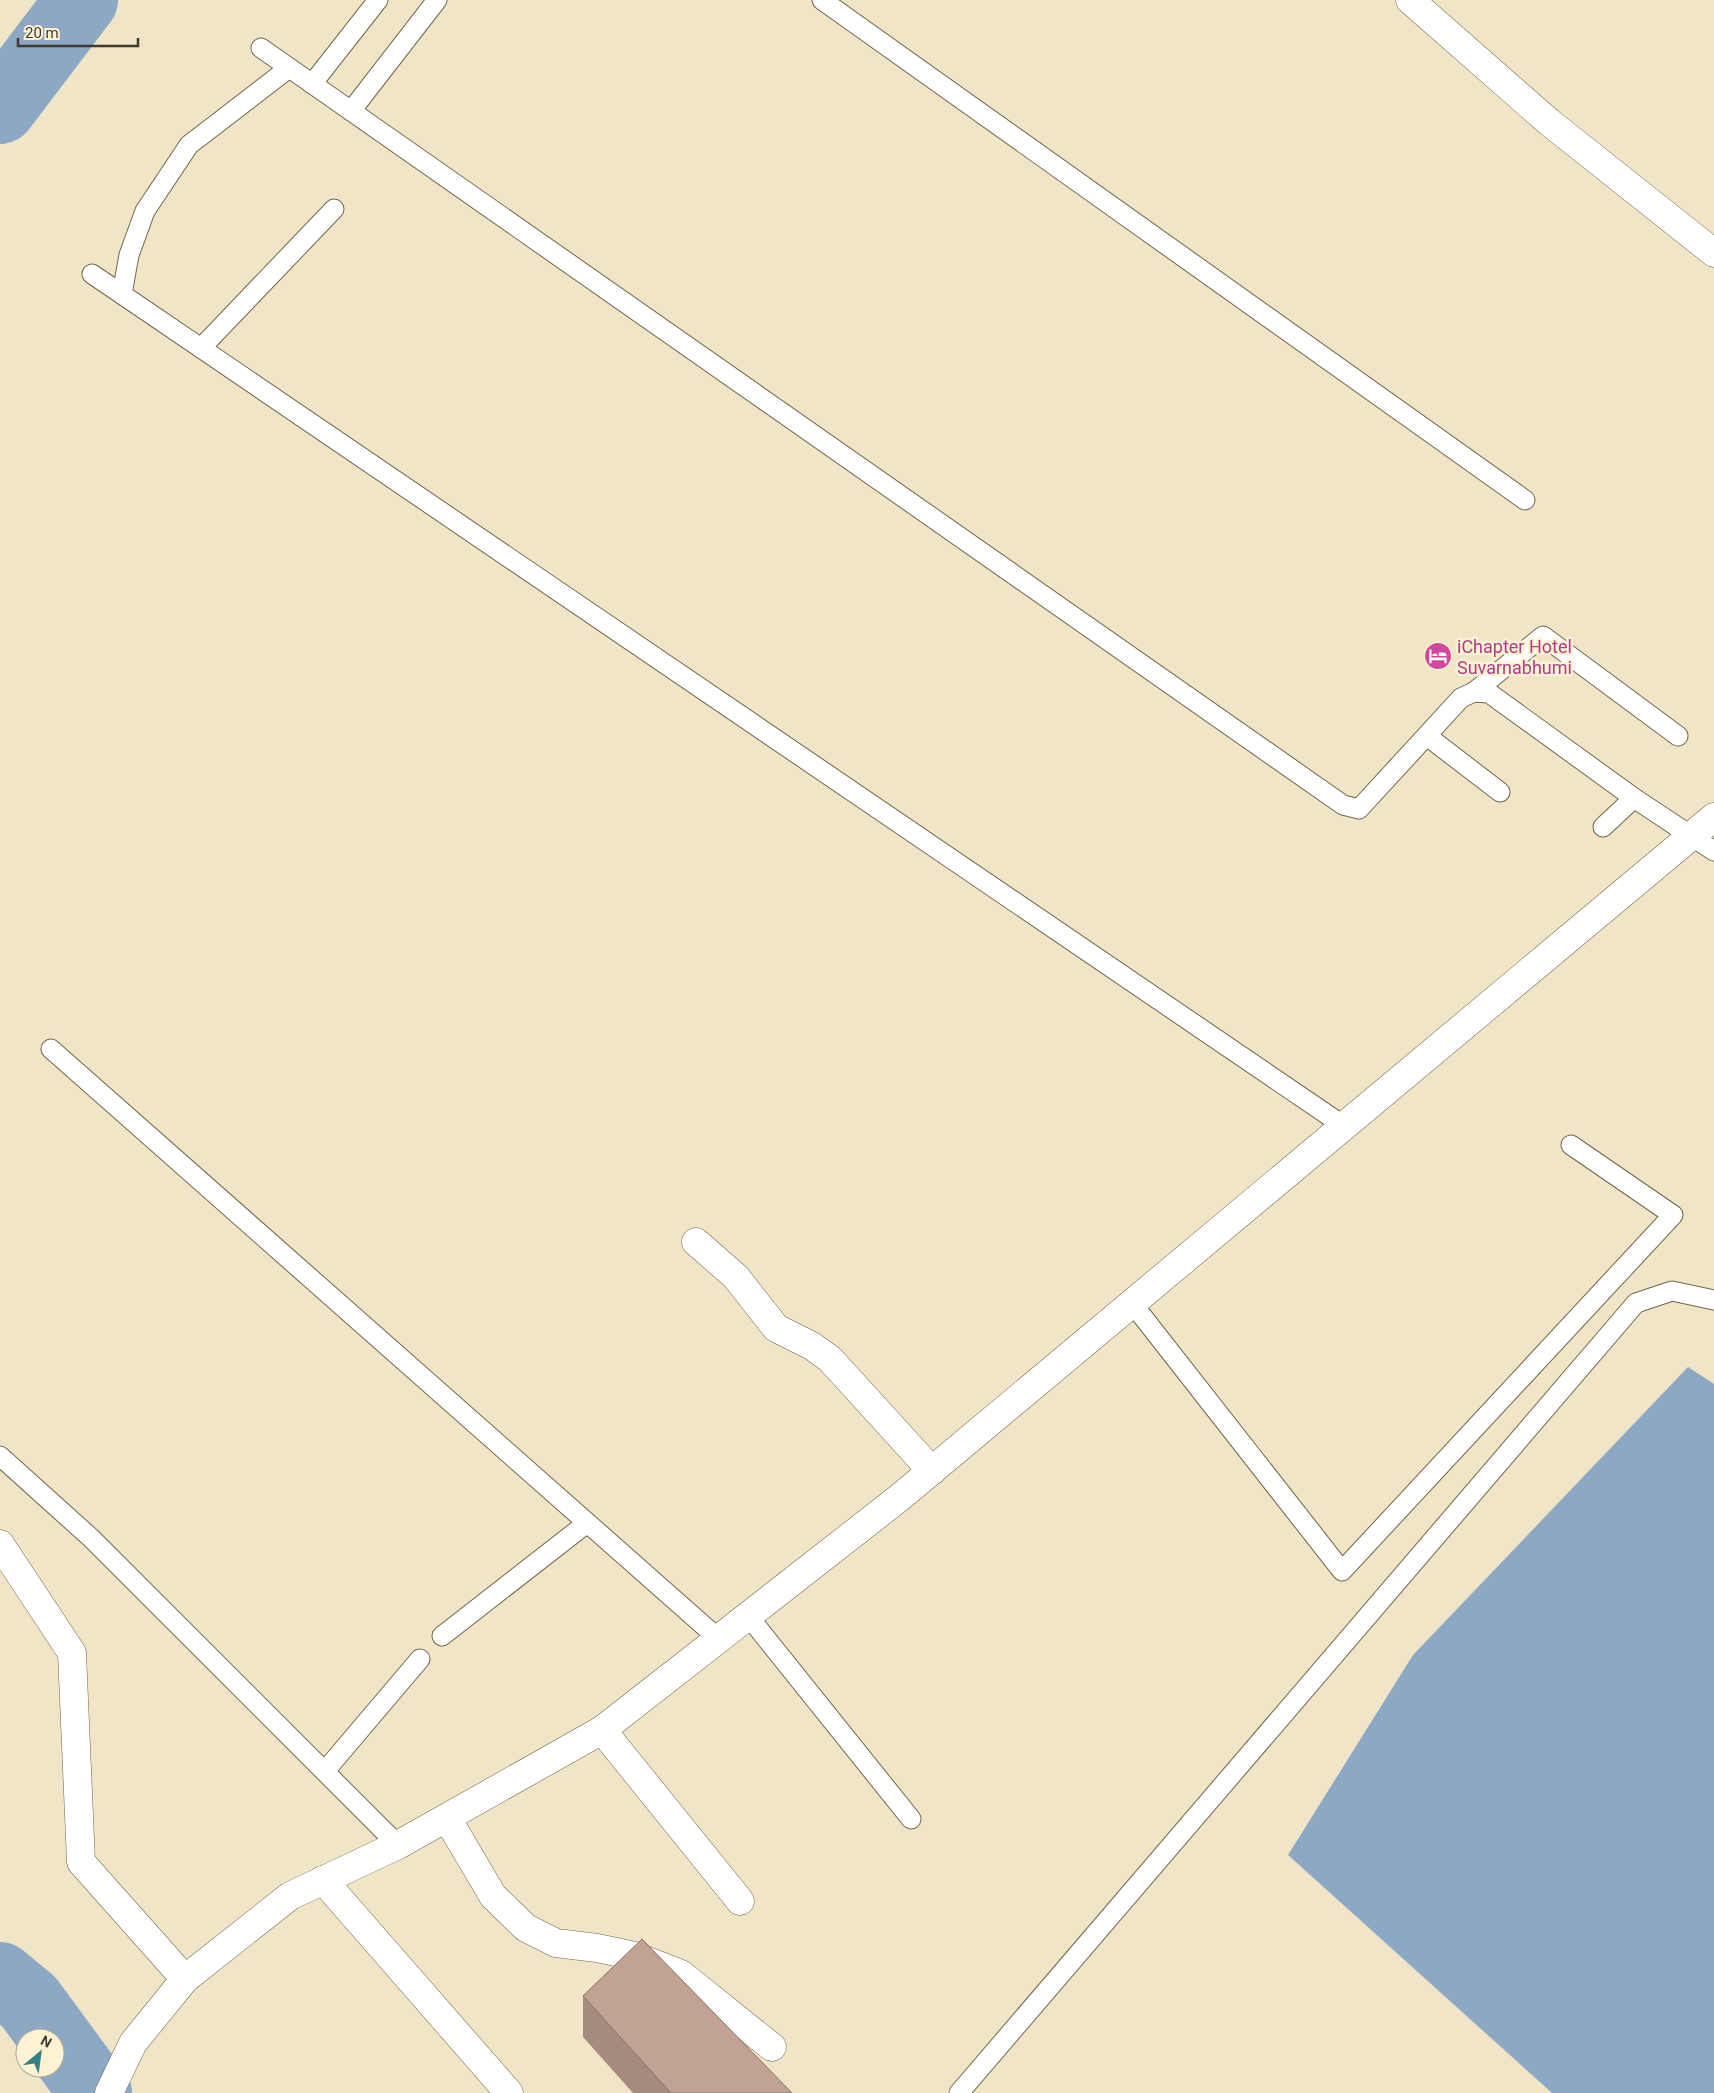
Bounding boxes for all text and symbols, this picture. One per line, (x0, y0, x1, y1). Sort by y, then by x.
scale bar (18, 15, 138, 47)
text: 20 m (25, 24, 59, 42)
place label: iChapter Hotel Suvarnabhumi (1457, 636, 1572, 678)
hotel icon: iChapter Hotel Suvarnabhumi (1423, 641, 1453, 671)
north arrow (15, 2028, 65, 2078)
text: N (38, 2032, 55, 2051)

